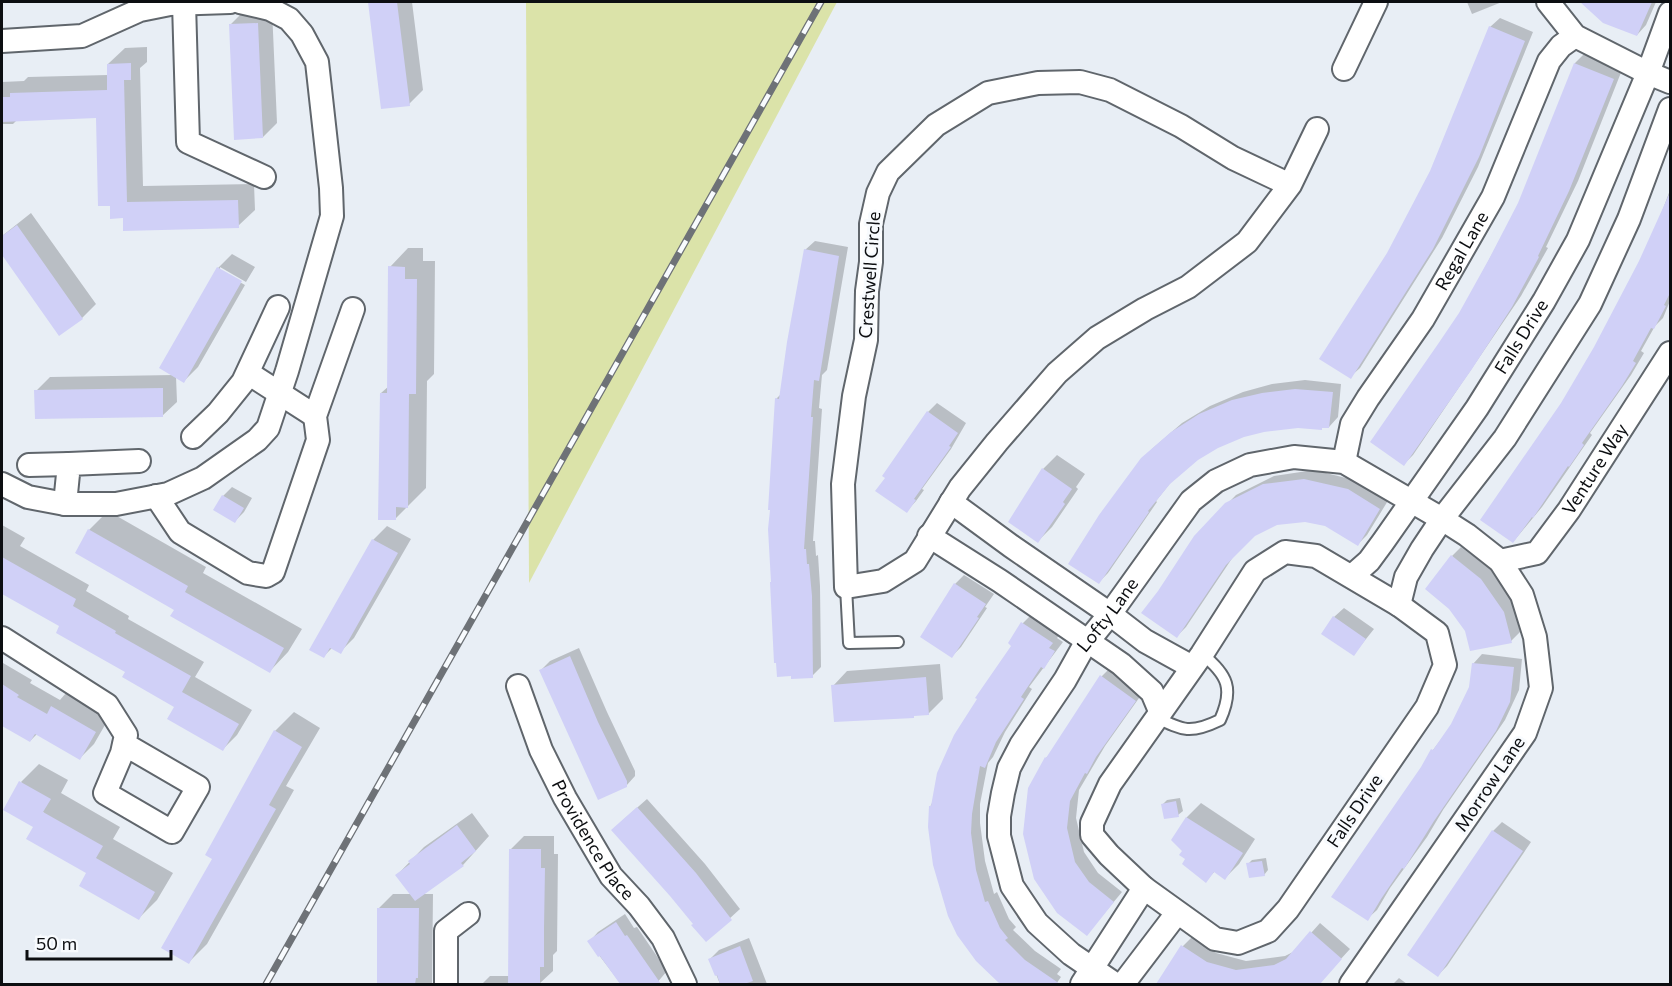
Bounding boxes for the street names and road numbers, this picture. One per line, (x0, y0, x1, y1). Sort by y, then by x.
street label: Regal Lane (1430, 207, 1492, 294)
street label: Crestwell Circle (854, 211, 884, 339)
street label: Falls Drive (1489, 295, 1552, 378)
street label: Venture Way (1557, 419, 1632, 518)
street label: Lofty Lane (1072, 573, 1142, 656)
street label: Morrow Lane (1449, 732, 1529, 835)
street label: Falls Drive (1322, 770, 1387, 851)
street label: Providence Place (548, 776, 640, 904)

